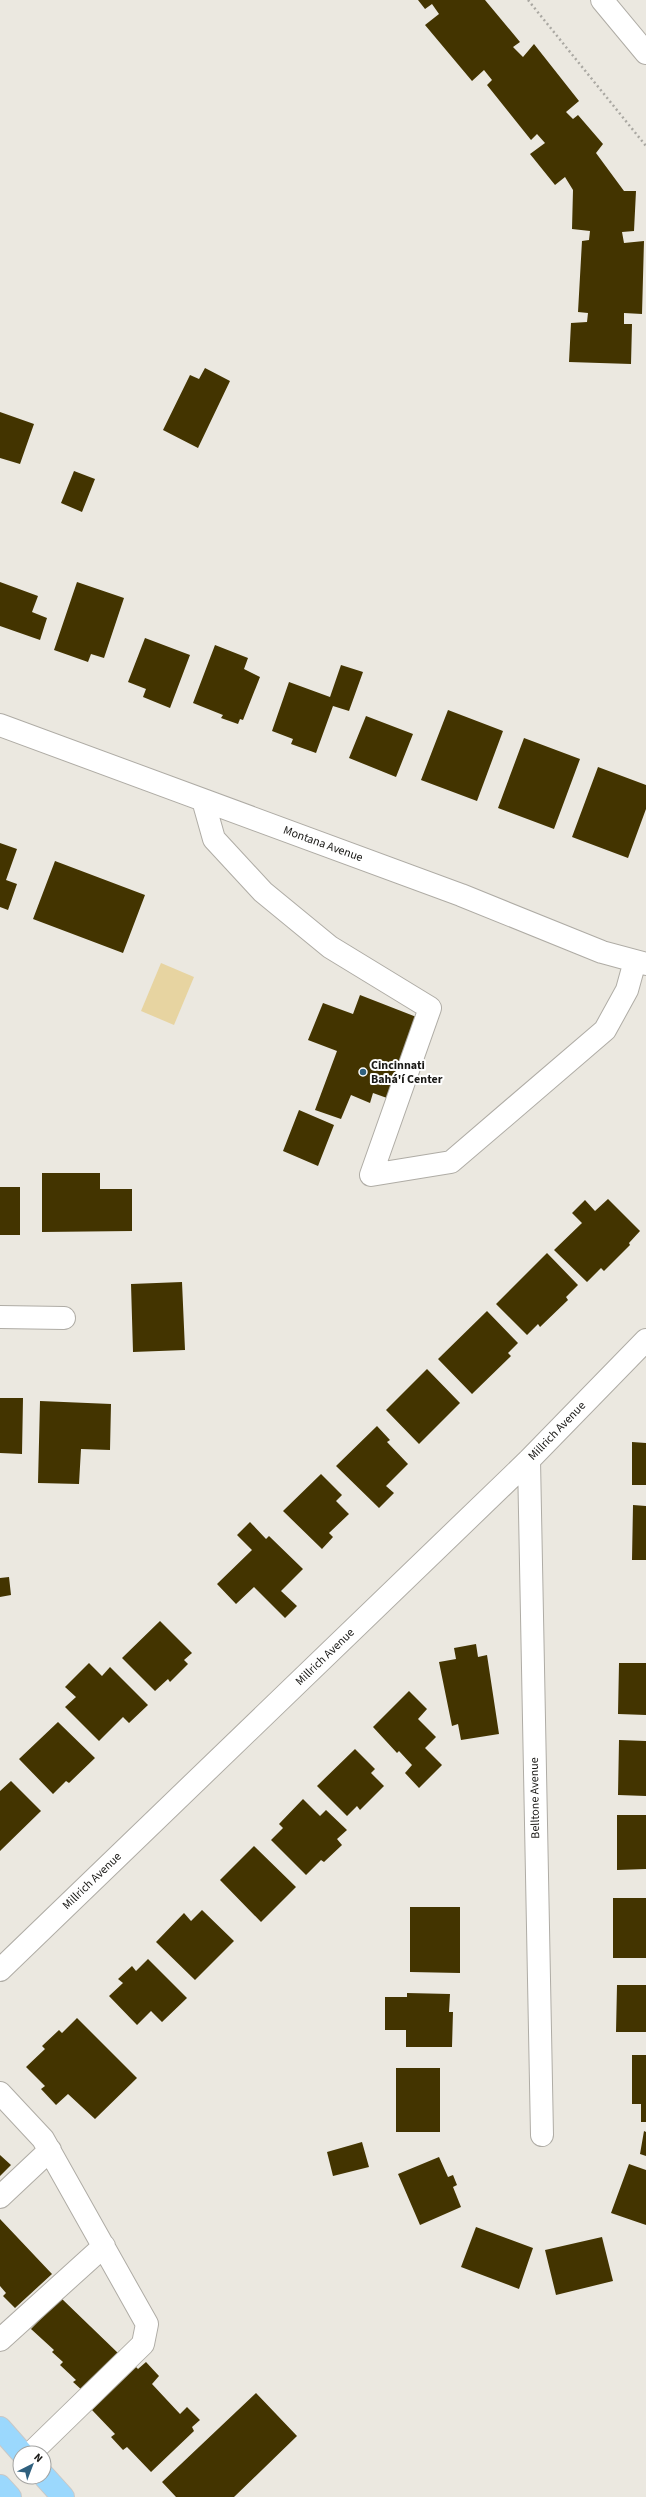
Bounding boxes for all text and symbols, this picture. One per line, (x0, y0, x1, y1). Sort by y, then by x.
street label: Montana Avenue (281, 822, 365, 866)
place label: Cincinnati Bahá'í Center (371, 1057, 443, 1088)
marker: Cincinnati Bahá'í Center (358, 1067, 368, 1077)
street label: Millrich Avenue (524, 1398, 590, 1464)
street label: Millrich Avenue (292, 1624, 358, 1690)
street label: Belltone Avenue (526, 1757, 544, 1839)
street label: Millrich Avenue (59, 1848, 125, 1914)
north arrow (12, 2445, 52, 2485)
text: N (31, 2450, 46, 2466)

